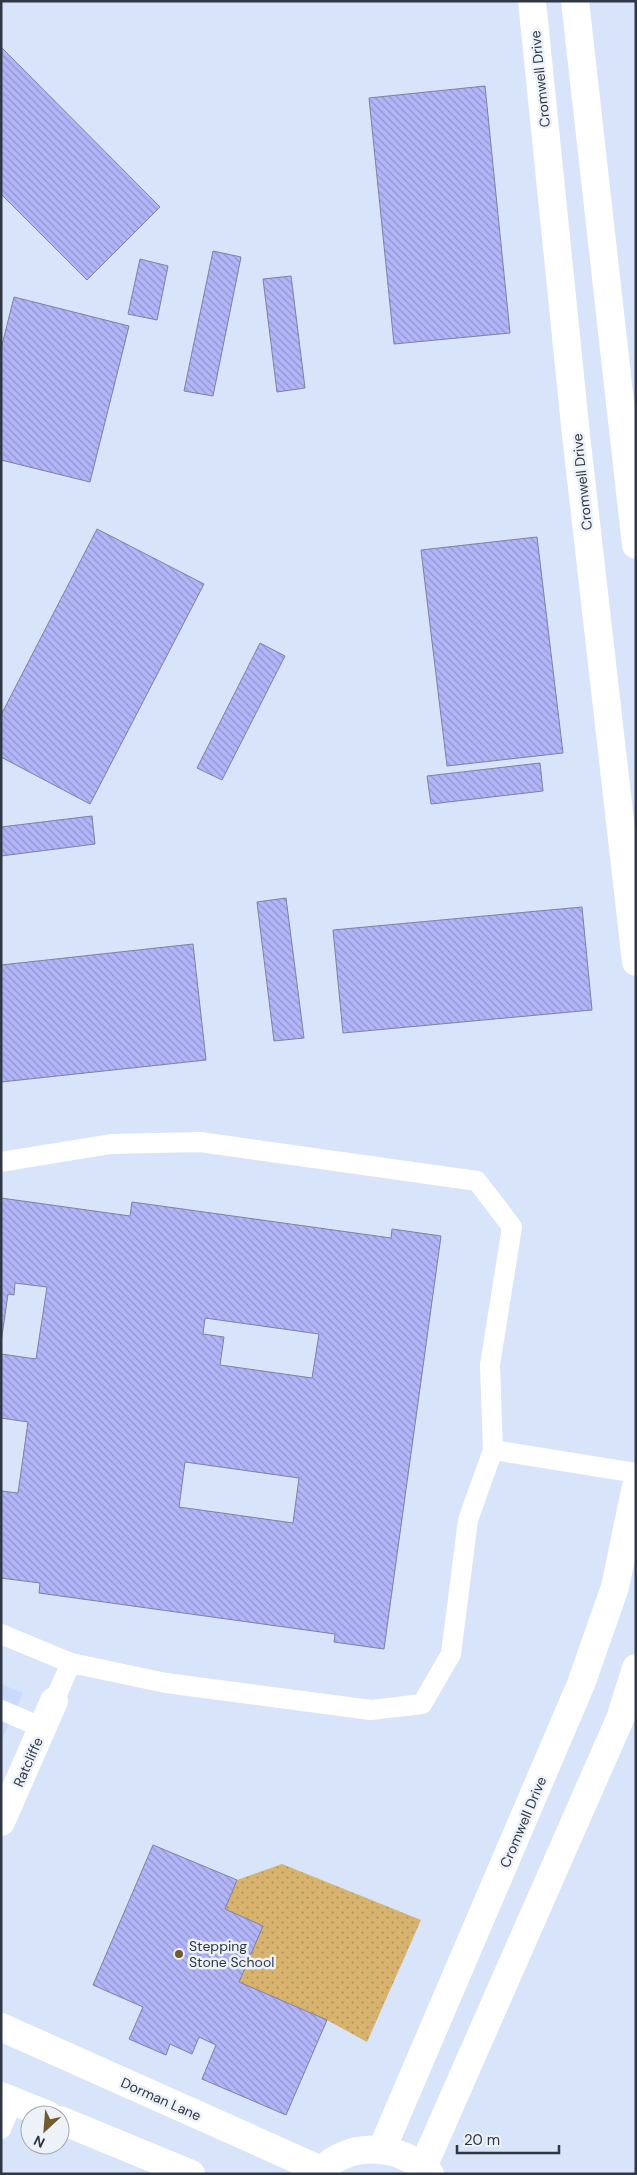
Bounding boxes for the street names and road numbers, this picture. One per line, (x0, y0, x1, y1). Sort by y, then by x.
street label: Cromwell Drive (526, 30, 554, 128)
street label: Cromwell Drive (568, 433, 596, 531)
street label: Ratcliffe (9, 1734, 47, 1790)
street label: Cromwell Drive (496, 1774, 550, 1870)
street label: Dorman Lane (118, 2073, 204, 2125)

